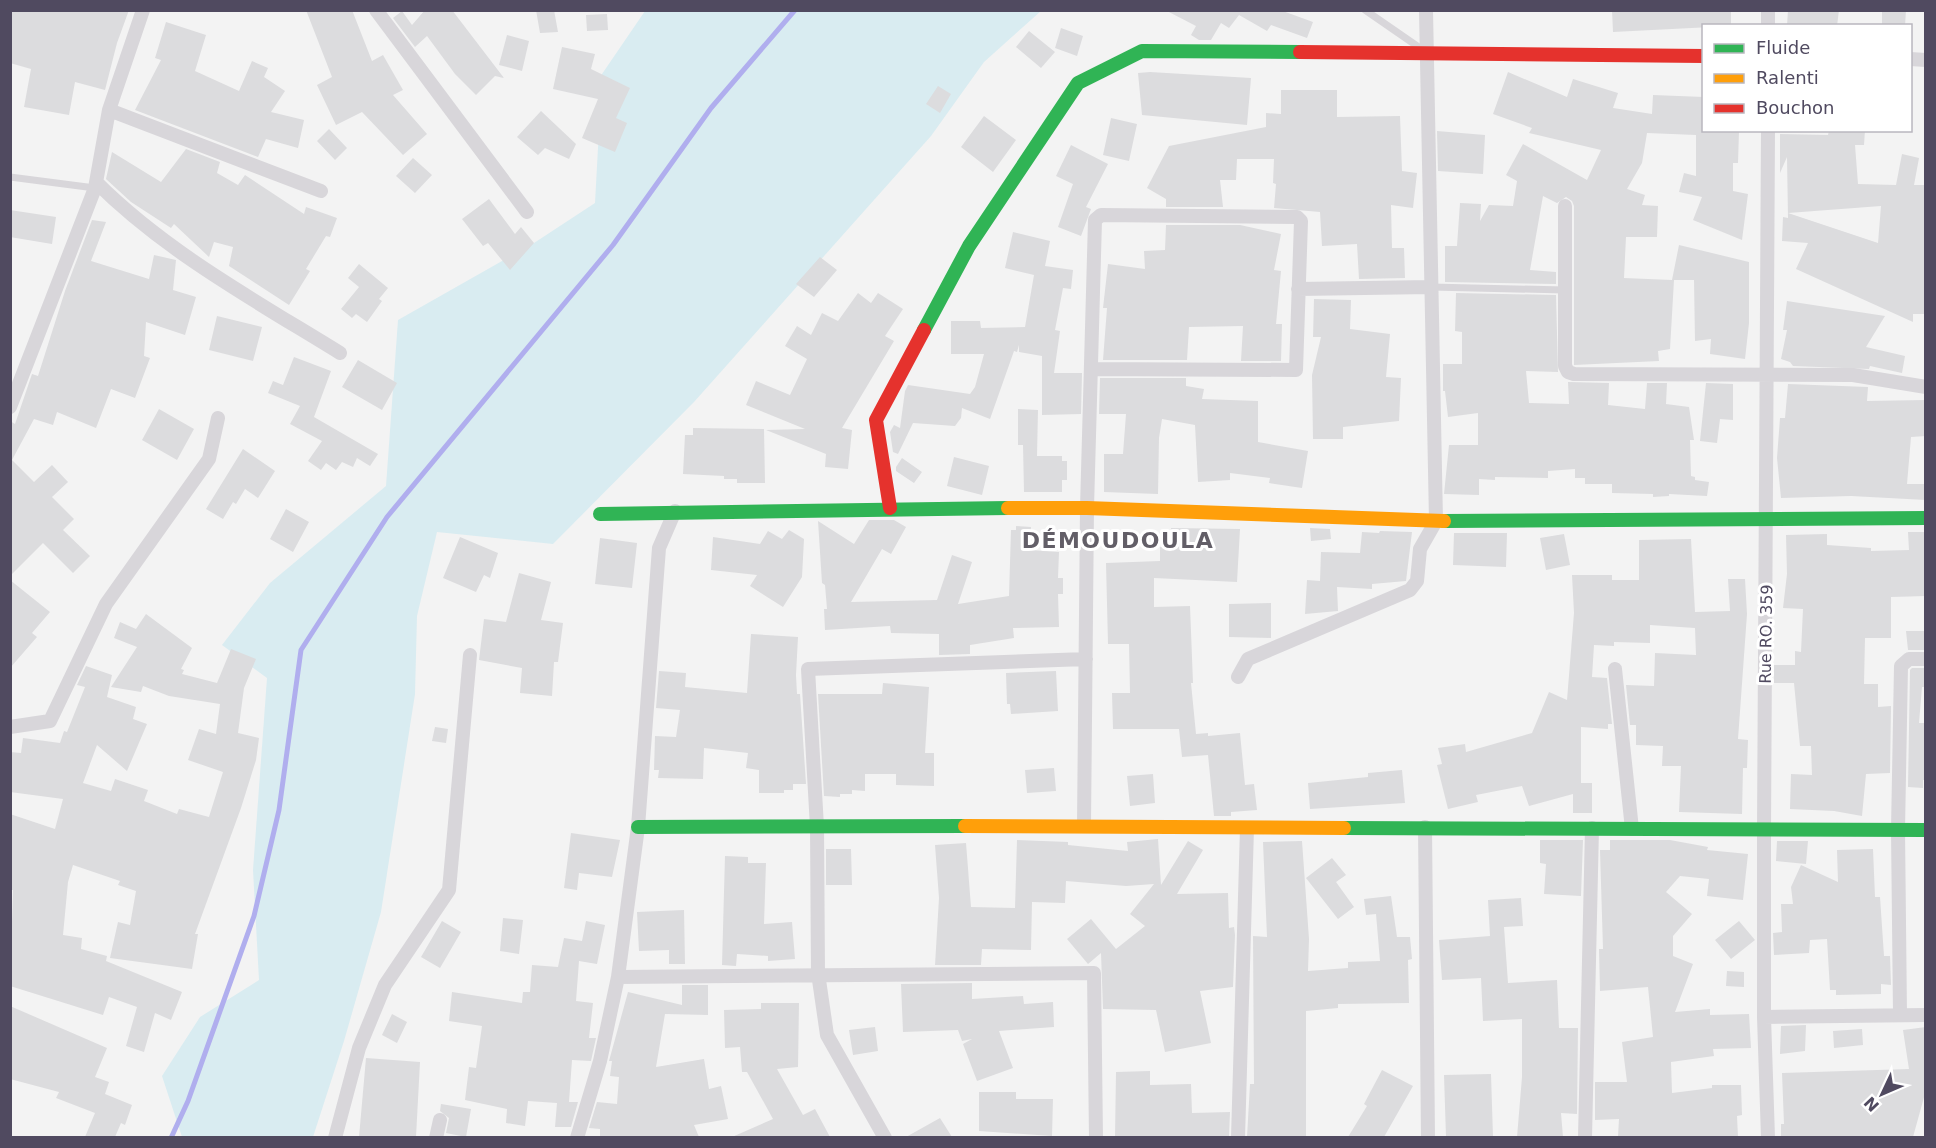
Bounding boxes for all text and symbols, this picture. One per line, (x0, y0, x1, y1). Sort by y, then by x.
legend (1702, 24, 1912, 132)
text: Fluide (1756, 37, 1810, 58)
text: Ralenti (1756, 67, 1819, 88)
text: Bouchon (1756, 97, 1835, 118)
district label: DÉMOUDOULA (1022, 528, 1214, 553)
street label: Rue RO. 359 (1756, 584, 1776, 684)
north arrow (1852, 1064, 1912, 1124)
text: N (1860, 1093, 1883, 1115)

